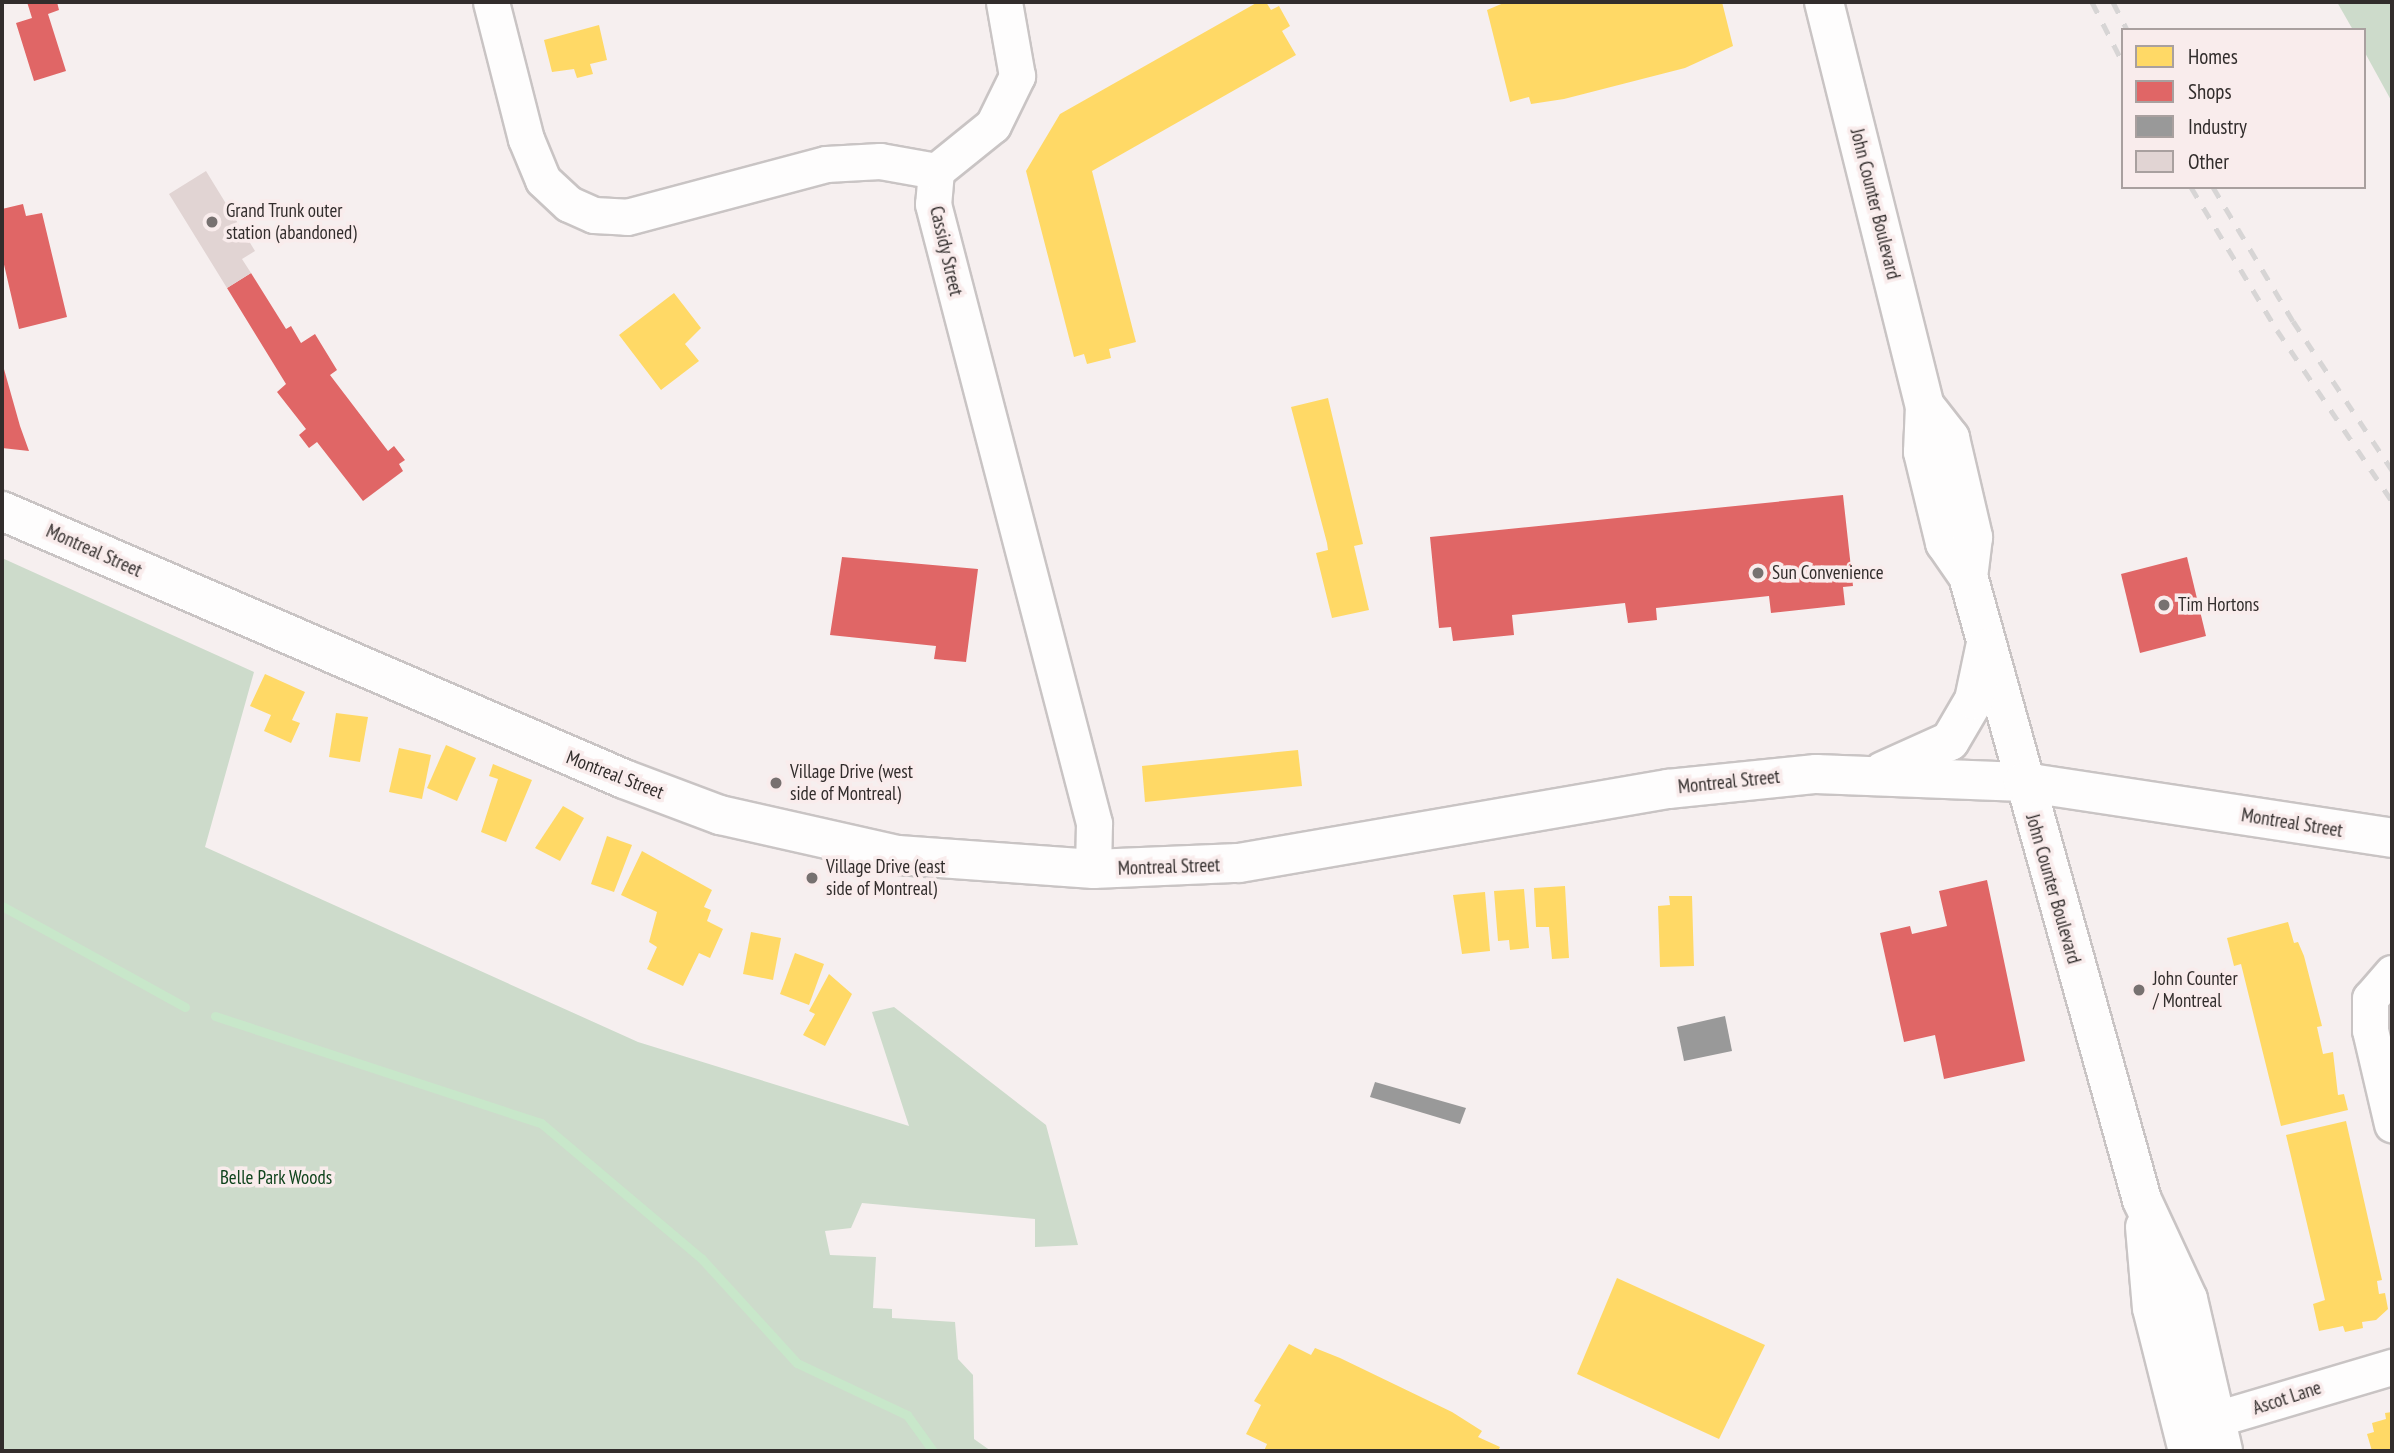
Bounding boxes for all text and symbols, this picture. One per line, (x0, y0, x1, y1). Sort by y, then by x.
legend (2121, 28, 2366, 189)
text: Homes (2188, 43, 2238, 70)
text: Shops (2188, 78, 2232, 105)
text: Industry (2188, 113, 2247, 140)
street label: John Counter Boulevard (1845, 126, 1905, 282)
text: Other (2188, 148, 2229, 175)
place label: Grand Trunk outer station (abandoned) (226, 200, 357, 244)
street label: Cassidy Street (925, 204, 967, 298)
marker: Grand Trunk outer station (abandoned) (204, 214, 220, 230)
street label: Montreal Street (43, 520, 145, 582)
place label: Sun Convenience (1772, 562, 1884, 584)
marker: Sun Convenience (1750, 565, 1766, 581)
place label: Tim Hortons (2178, 594, 2259, 616)
marker: Tim Hortons (2156, 597, 2172, 613)
street label: Montreal Street (563, 746, 667, 804)
place label: Village Drive (west side of Montreal) (790, 761, 913, 805)
street label: Montreal Street (1677, 765, 1781, 799)
marker: Village Drive (west side of Montreal) (768, 775, 784, 791)
street label: Montreal Street (2240, 804, 2344, 842)
street label: John Counter Boulevard (2021, 812, 2085, 966)
street label: Montreal Street (1117, 854, 1221, 880)
place label: Village Drive (east side of Montreal) (826, 856, 946, 900)
marker: Village Drive (east side of Montreal) (804, 870, 820, 886)
place label: John Counter / Montreal (2153, 968, 2238, 1012)
marker: John Counter / Montreal (2131, 982, 2147, 998)
park label: Belle Park Woods (220, 1167, 332, 1189)
street label: Ascot Lane (2250, 1376, 2324, 1420)

